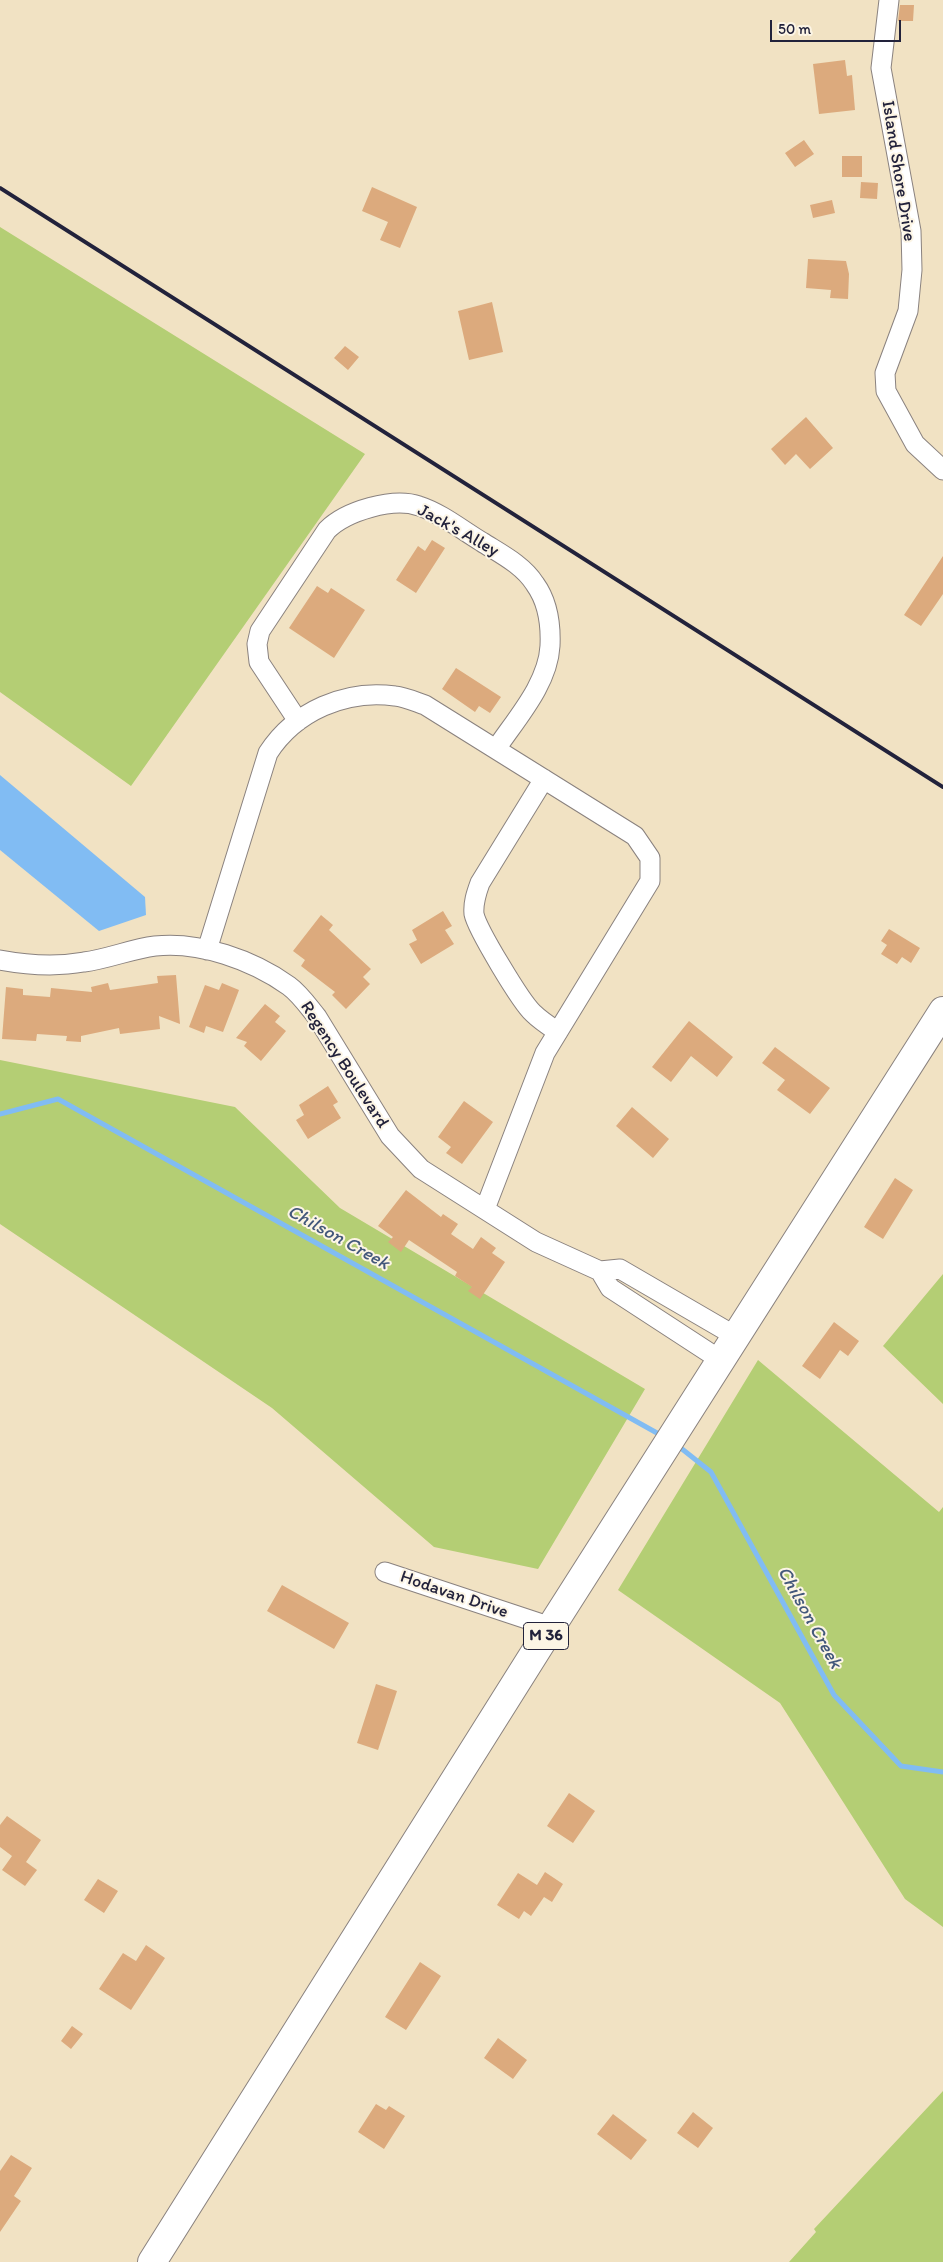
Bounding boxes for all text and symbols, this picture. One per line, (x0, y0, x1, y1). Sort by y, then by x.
scale bar (773, 10, 904, 42)
text: 50 m (778, 20, 811, 38)
street label: Island Shore Drive (876, 99, 920, 243)
street label: Jack's Alley (414, 500, 502, 562)
street label: Regency Boulevard (295, 998, 393, 1132)
water label: Chilson Creek (283, 1201, 393, 1275)
water label: Chilson Creek (772, 1563, 846, 1673)
street label: Hodavan Drive (397, 1566, 511, 1624)
road number: M 36 (524, 1622, 568, 1650)

